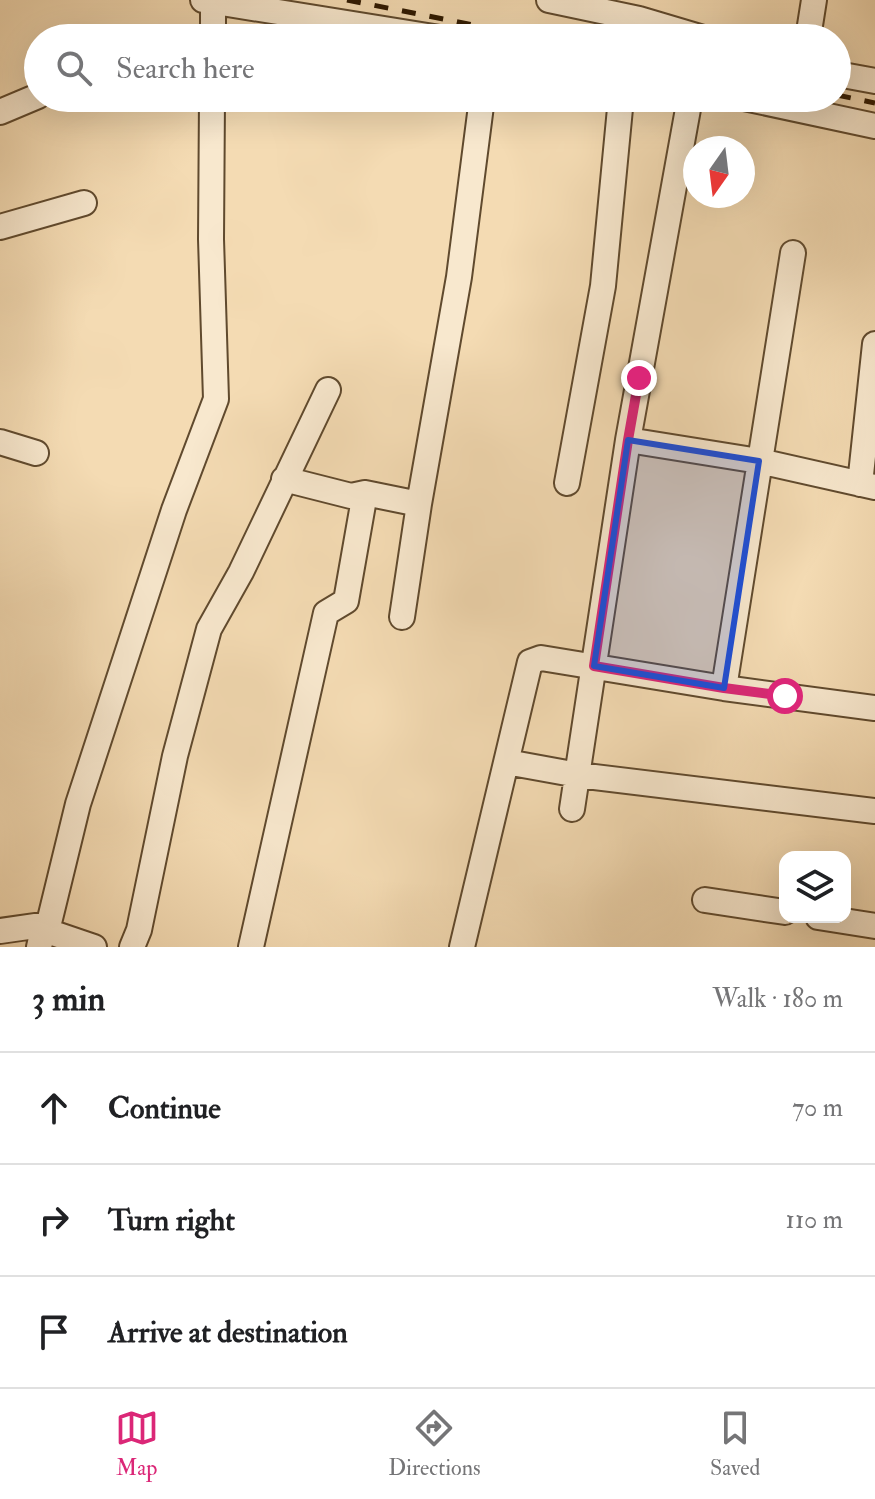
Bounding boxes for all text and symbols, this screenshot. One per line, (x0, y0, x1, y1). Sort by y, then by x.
search box (24, 24, 851, 112)
icon: search (52, 46, 96, 90)
text: Search here (116, 50, 255, 87)
north arrow (683, 136, 755, 208)
route end (621, 360, 657, 396)
route start (767, 678, 803, 714)
map controls (779, 851, 851, 923)
button: layers (779, 851, 851, 923)
text: 3 min (32, 978, 105, 1021)
text: Walk · 180 m (713, 983, 843, 1015)
icon: ahead (32, 1086, 76, 1130)
text: Continue (108, 1090, 221, 1127)
text: 70 m (792, 1092, 843, 1124)
icon: right (32, 1198, 76, 1242)
text: Turn right (108, 1202, 235, 1239)
text: 110 m (786, 1204, 843, 1236)
icon: arrive (32, 1310, 76, 1354)
text: Arrive at destination (108, 1314, 348, 1351)
tab: Map (115, 1406, 159, 1482)
tab: Directions (388, 1406, 481, 1482)
tab: Saved (710, 1406, 760, 1482)

